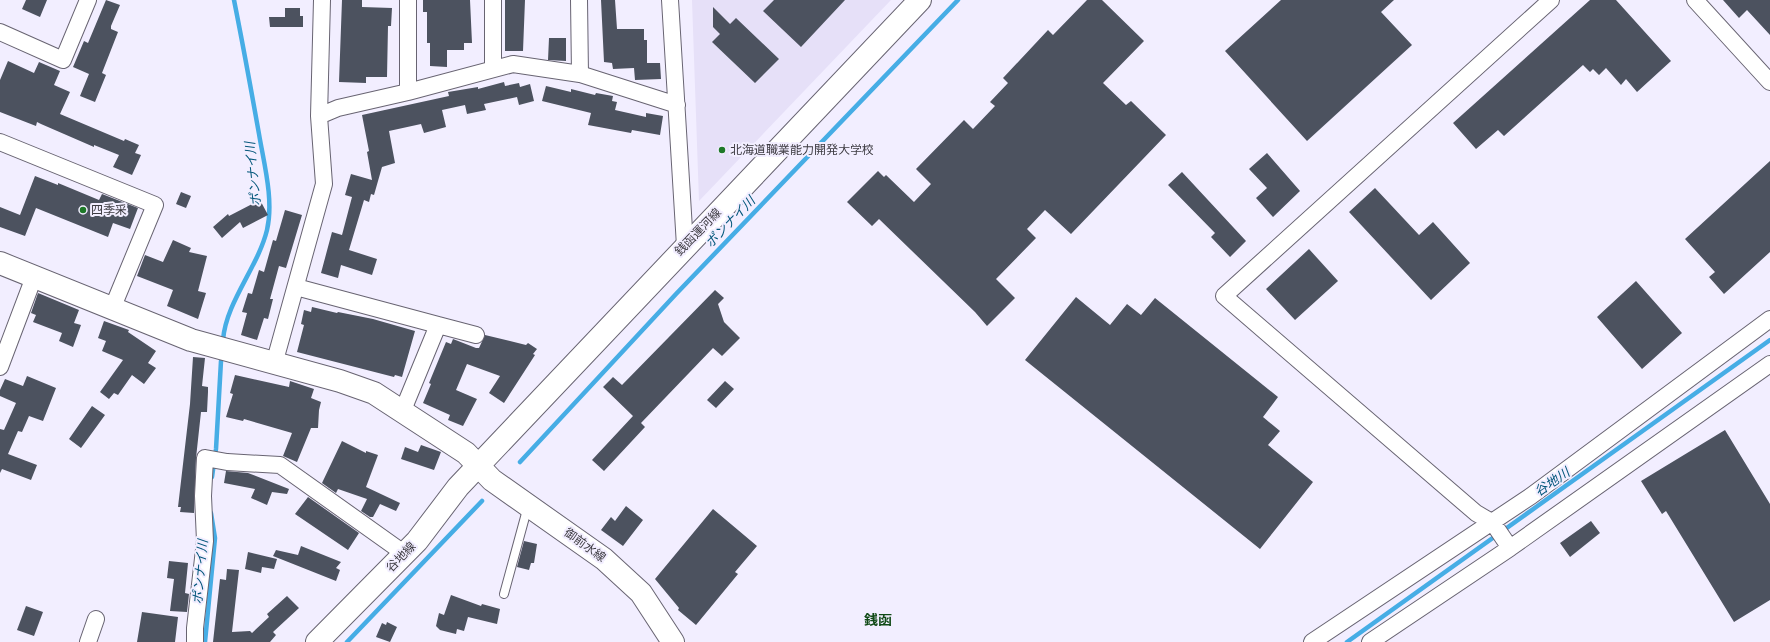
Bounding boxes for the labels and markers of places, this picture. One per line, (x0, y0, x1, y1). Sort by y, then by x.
place label: 北海道職業能力開発大学校 (730, 142, 874, 158)
marker: 北海道職業能力開発大学校 (717, 145, 727, 155)
place label: 四季采 (91, 202, 127, 218)
marker: 四季采 (78, 205, 88, 215)

